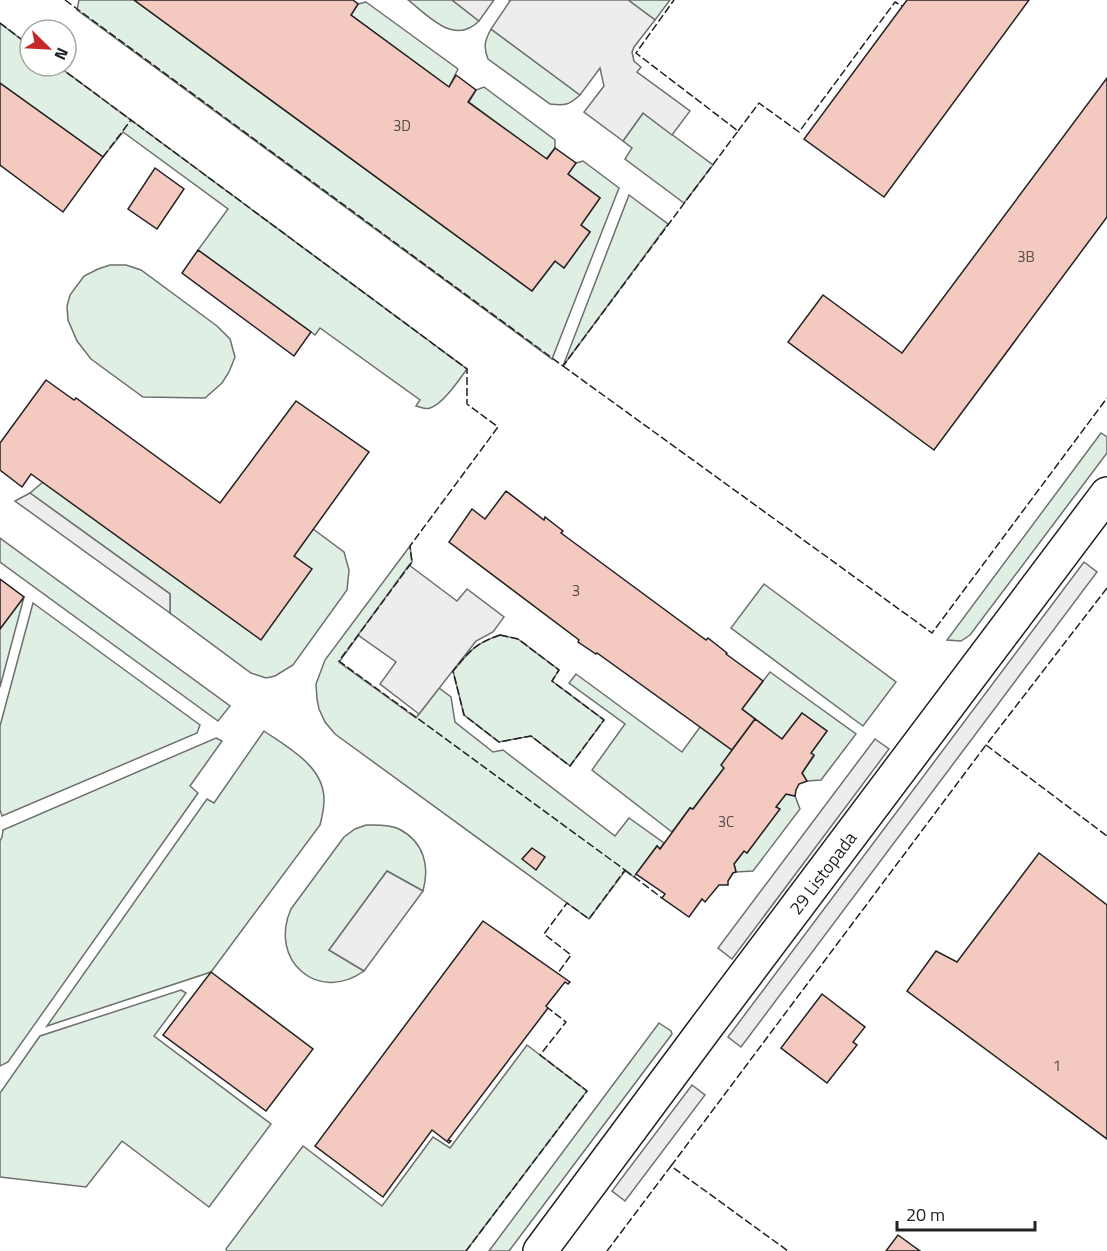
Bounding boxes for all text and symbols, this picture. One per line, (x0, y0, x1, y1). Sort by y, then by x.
north arrow (18, 18, 78, 78)
text: N (48, 44, 75, 64)
house number: 3D (393, 114, 411, 137)
house number: 3B (1017, 245, 1035, 268)
house number: 3 (572, 579, 580, 602)
house number: 3C (718, 810, 734, 833)
street label: 29 Listopada (782, 825, 863, 920)
house number: 1 (1053, 1054, 1061, 1077)
scale bar (897, 1194, 1035, 1232)
text: 20 m (906, 1201, 945, 1228)

